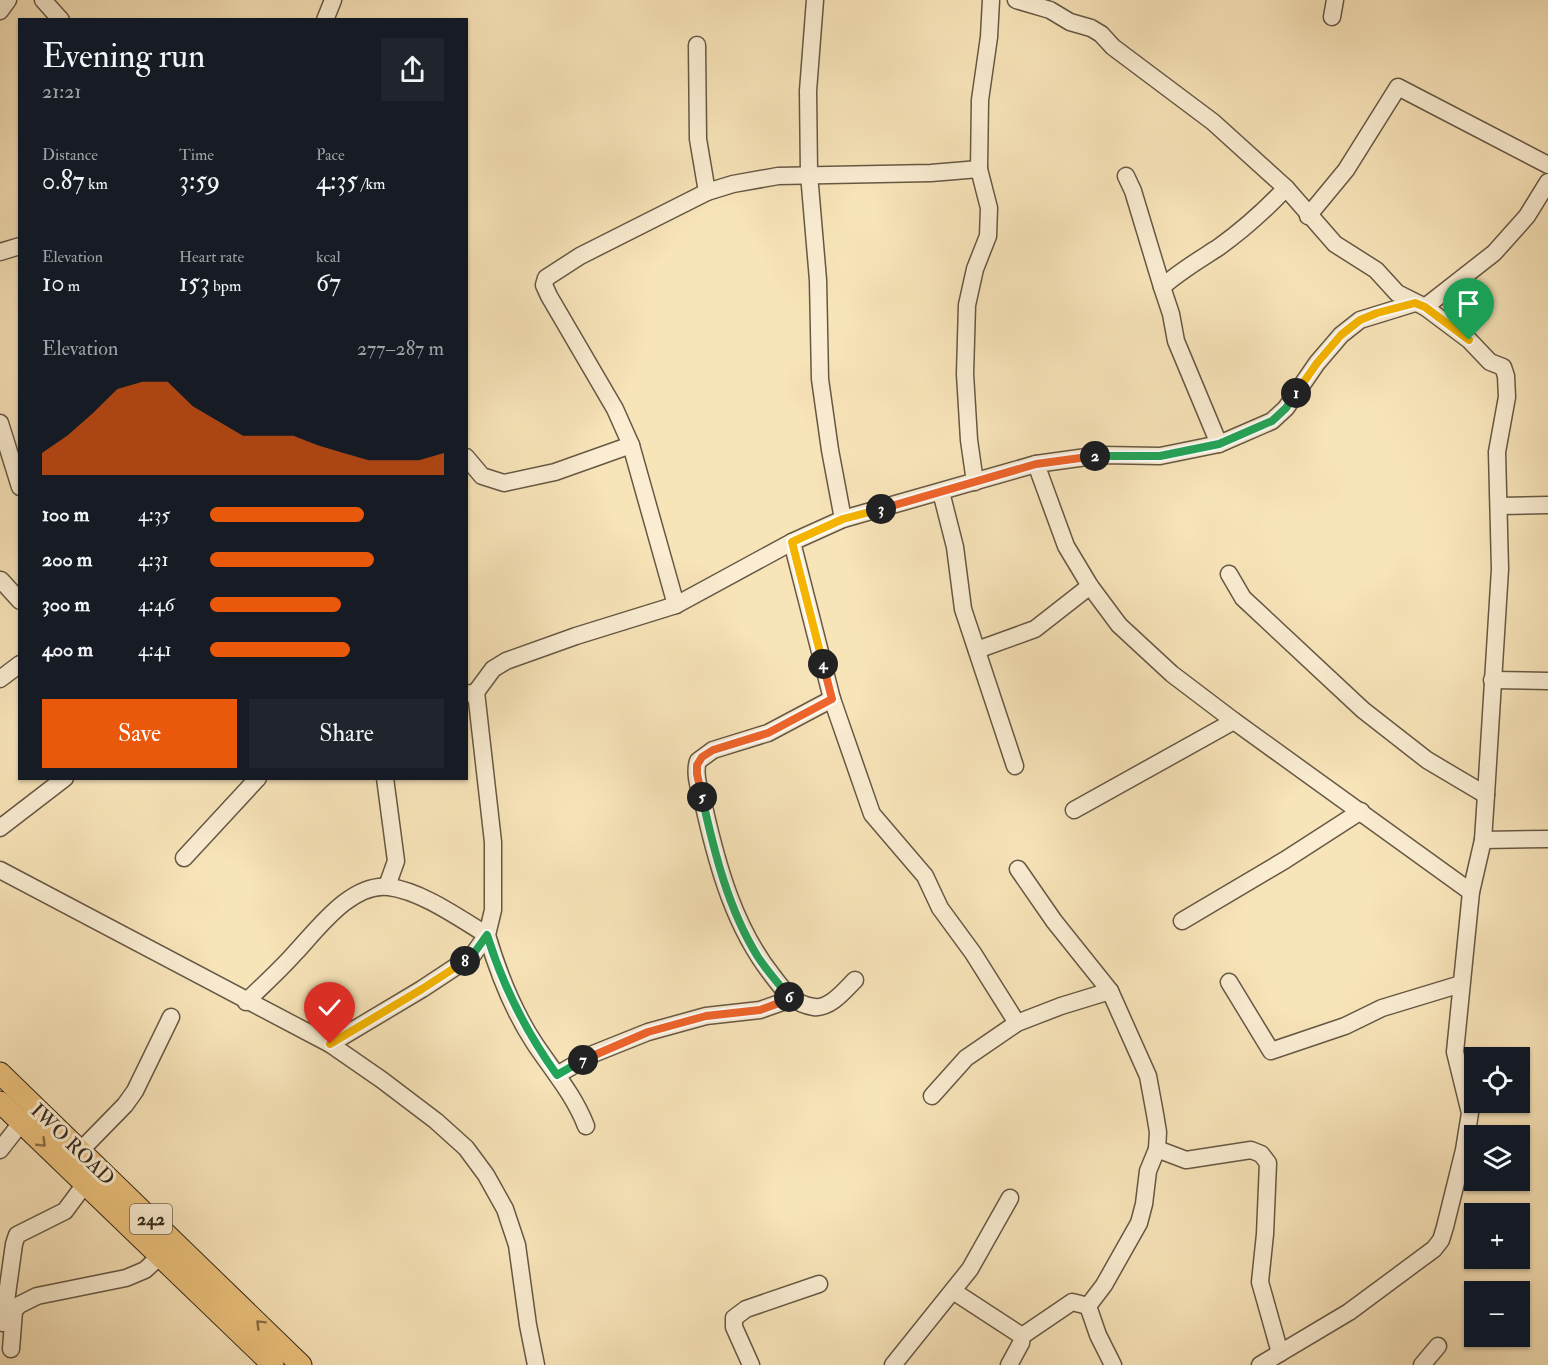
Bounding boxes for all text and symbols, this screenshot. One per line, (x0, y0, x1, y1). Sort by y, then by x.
text: Evening run (42, 36, 205, 77)
button: share (381, 38, 444, 101)
text: 21:21 (42, 79, 82, 104)
text: Distance (42, 145, 98, 165)
text: Time (179, 145, 214, 165)
text: Pace (316, 145, 345, 165)
text: 0.87 (42, 165, 85, 197)
text: 3:59 (179, 165, 220, 197)
text: 4:35 (316, 165, 358, 197)
text: km (85, 174, 108, 194)
text: /km (358, 174, 385, 194)
text: Elevation (42, 247, 103, 267)
text: Heart rate (179, 247, 244, 267)
text: kcal (316, 247, 341, 267)
text: 10 (42, 267, 64, 299)
text: 153 (179, 267, 210, 299)
text: 67 (316, 267, 341, 299)
text: m (64, 276, 80, 296)
text: bpm (210, 276, 241, 296)
pin (1443, 278, 1494, 340)
icon: arrive (1452, 287, 1485, 320)
text: Elevation (42, 336, 118, 361)
text: 277–287 m (357, 336, 444, 361)
pin: 1 (1281, 378, 1311, 408)
text: 1 (1293, 383, 1299, 403)
pin: 2 (1080, 441, 1110, 471)
text: 2 (1091, 446, 1099, 466)
pin: 3 (866, 494, 896, 524)
text: 3 (878, 499, 884, 519)
text: 100 m (42, 502, 89, 527)
text: 4:35 (138, 502, 170, 527)
text: 200 m (42, 547, 92, 572)
text: 4:31 (138, 547, 169, 572)
text: 300 m (42, 592, 90, 617)
text: 4:46 (138, 592, 175, 617)
text: 400 m (42, 637, 93, 662)
text: 4:41 (138, 637, 172, 662)
pin: 4 (808, 649, 838, 679)
text: 4 (819, 654, 827, 674)
button: Save (42, 699, 237, 768)
button: Share (249, 699, 444, 768)
pin: 5 (687, 782, 717, 812)
text: 5 (698, 787, 706, 807)
pin: 8 (450, 946, 480, 976)
text: 8 (461, 951, 469, 971)
pin (304, 982, 355, 1044)
pin: 6 (774, 982, 804, 1012)
text: 6 (785, 987, 793, 1007)
icon: check (313, 991, 346, 1024)
pin: 7 (568, 1045, 598, 1075)
map controls (1464, 1047, 1530, 1347)
button: locate (1464, 1047, 1530, 1113)
text: 7 (579, 1050, 587, 1070)
street label: IWO ROAD (25, 1098, 120, 1191)
button: layers (1464, 1125, 1530, 1191)
one-way arrow (35, 1136, 46, 1147)
button: + (1464, 1203, 1530, 1269)
road number: 242 (130, 1204, 172, 1234)
button: − (1464, 1281, 1530, 1347)
one-way arrow (256, 1320, 266, 1331)

